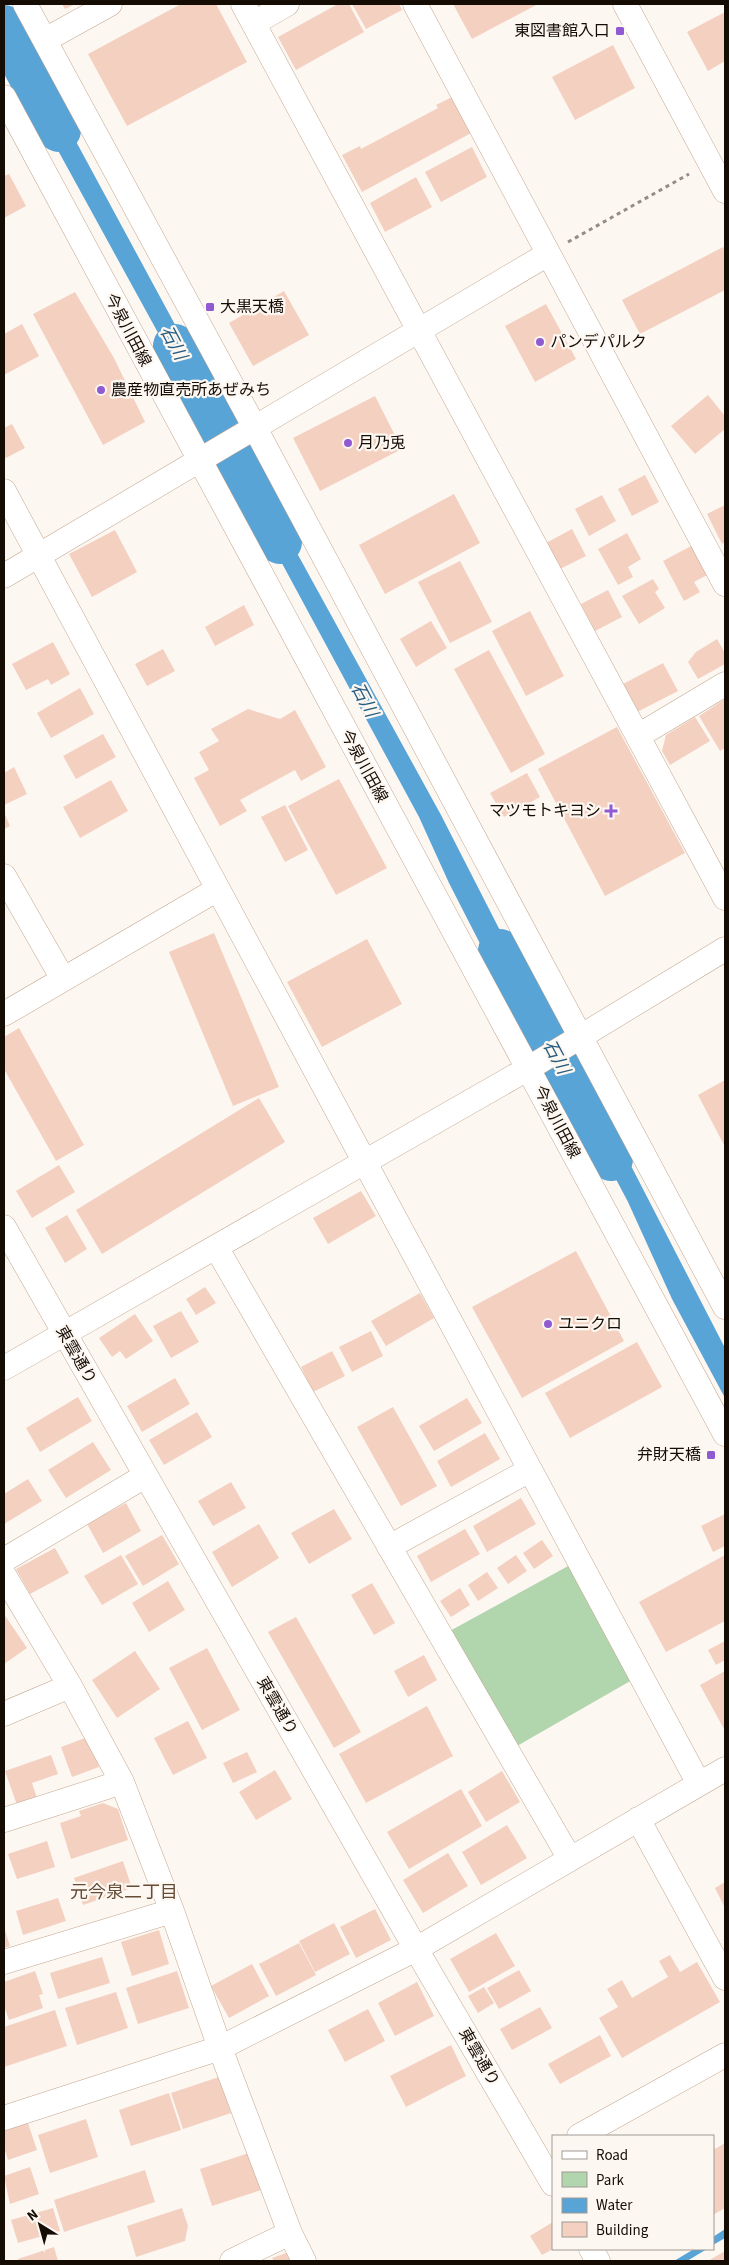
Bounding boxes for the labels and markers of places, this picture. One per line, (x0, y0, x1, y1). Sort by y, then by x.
place label: 東図書館入口 (514, 20, 610, 42)
marker: 東図書館入口 (614, 25, 626, 37)
place label: 大黒天橋 (220, 296, 284, 318)
marker: 大黒天橋 (204, 301, 216, 313)
place label: パンデパルク (550, 331, 647, 353)
marker: パンデパルク (534, 336, 546, 348)
place label: 農産物直売所あぜみち (111, 379, 271, 401)
marker: 農産物直売所あぜみち (95, 384, 107, 396)
place label: 月乃兎 (358, 432, 406, 454)
marker: 月乃兎 (342, 437, 354, 449)
place label: マツモトキヨシ (489, 800, 601, 822)
marker: マツモトキヨシ (605, 805, 617, 817)
place label: ユニクロ (558, 1313, 622, 1335)
marker: ユニクロ (542, 1318, 554, 1330)
place label: 弁財天橋 (637, 1444, 701, 1466)
marker: 弁財天橋 (705, 1449, 717, 1461)

